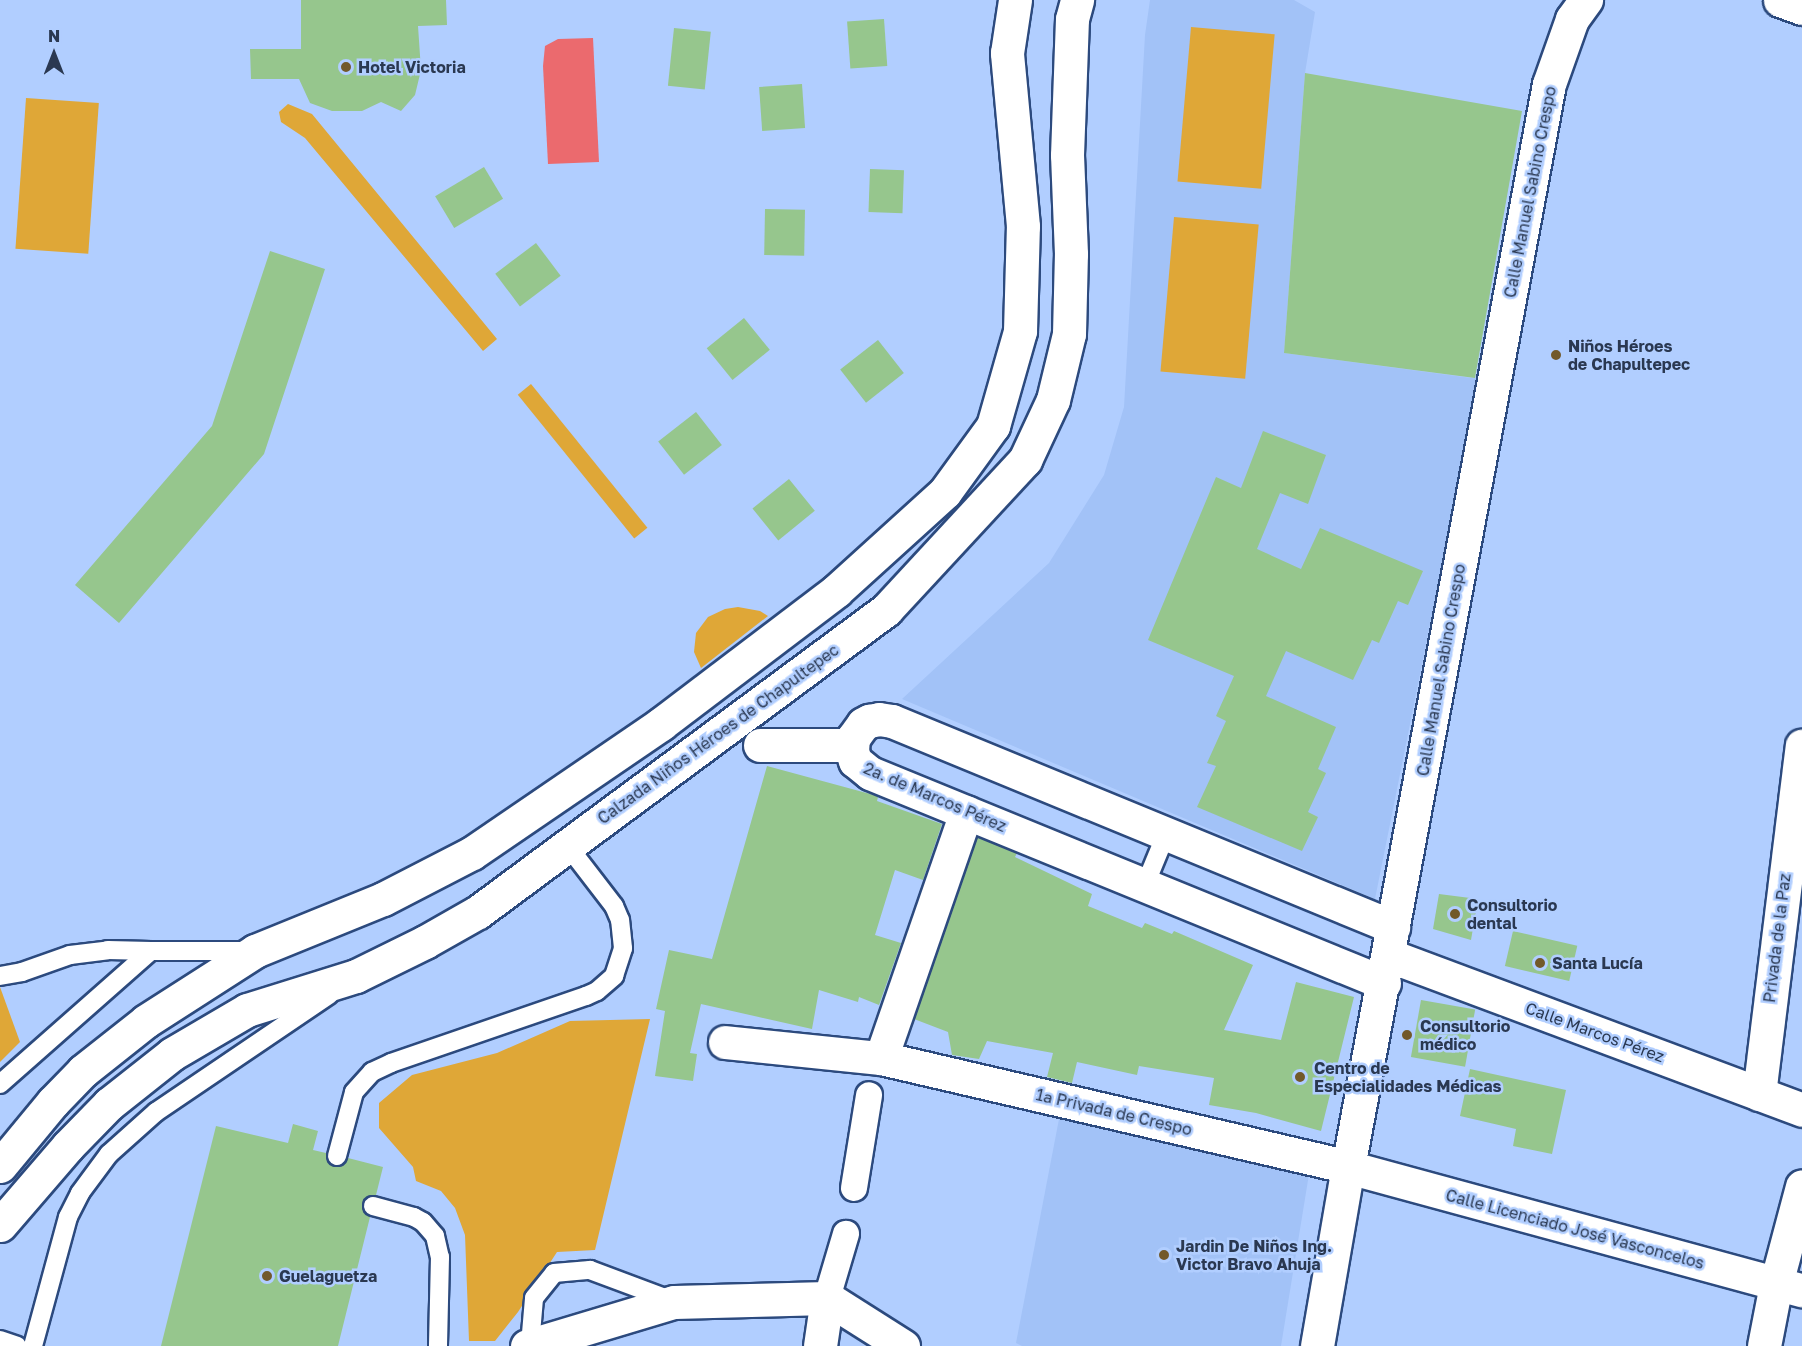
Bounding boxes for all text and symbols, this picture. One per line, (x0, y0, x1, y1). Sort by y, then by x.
north arrow (24, 24, 84, 84)
text: N (48, 26, 60, 46)
place label: Hotel Victoria (358, 57, 466, 77)
marker: Hotel Victoria (339, 60, 353, 74)
street label: Calle Manuel Sabino Crespo (1500, 85, 1560, 299)
place label: Niños Héroes de Chapultepec (1568, 336, 1690, 374)
marker: Niños Héroes de Chapultepec (1549, 348, 1563, 362)
street label: Calle Manuel Sabino Crespo (1413, 562, 1469, 778)
street label: Calzada Niños Héroes de Chapultepec (594, 640, 842, 828)
street label: 2a. de Marcos Pérez (861, 758, 1009, 836)
street label: Privada de la Paz (1760, 872, 1794, 1004)
place label: Consultorio dental (1467, 895, 1557, 933)
marker: Consultorio dental (1448, 907, 1462, 921)
place label: Santa Lucía (1552, 953, 1643, 973)
marker: Santa Lucía (1533, 956, 1547, 970)
street label: Calle Marcos Pérez (1523, 998, 1667, 1066)
place label: Consultorio médico (1420, 1016, 1510, 1054)
marker: Consultorio médico (1398, 1026, 1416, 1044)
place label: Centro de Especialidades Médicas (1314, 1058, 1502, 1096)
marker: Centro de Especialidades Médicas (1291, 1068, 1309, 1086)
street label: 1ª Privada de Crespo (1034, 1085, 1194, 1139)
street label: Calle Licenciado José Vasconcelos (1444, 1185, 1706, 1273)
place label: Jardin De Niños Ing. Victor Bravo Ahuja (1176, 1236, 1332, 1274)
marker: Jardin De Niños Ing. Victor Bravo Ahuja (1157, 1248, 1171, 1262)
place label: Guelaguetza (279, 1266, 377, 1286)
marker: Guelaguetza (260, 1269, 274, 1283)

